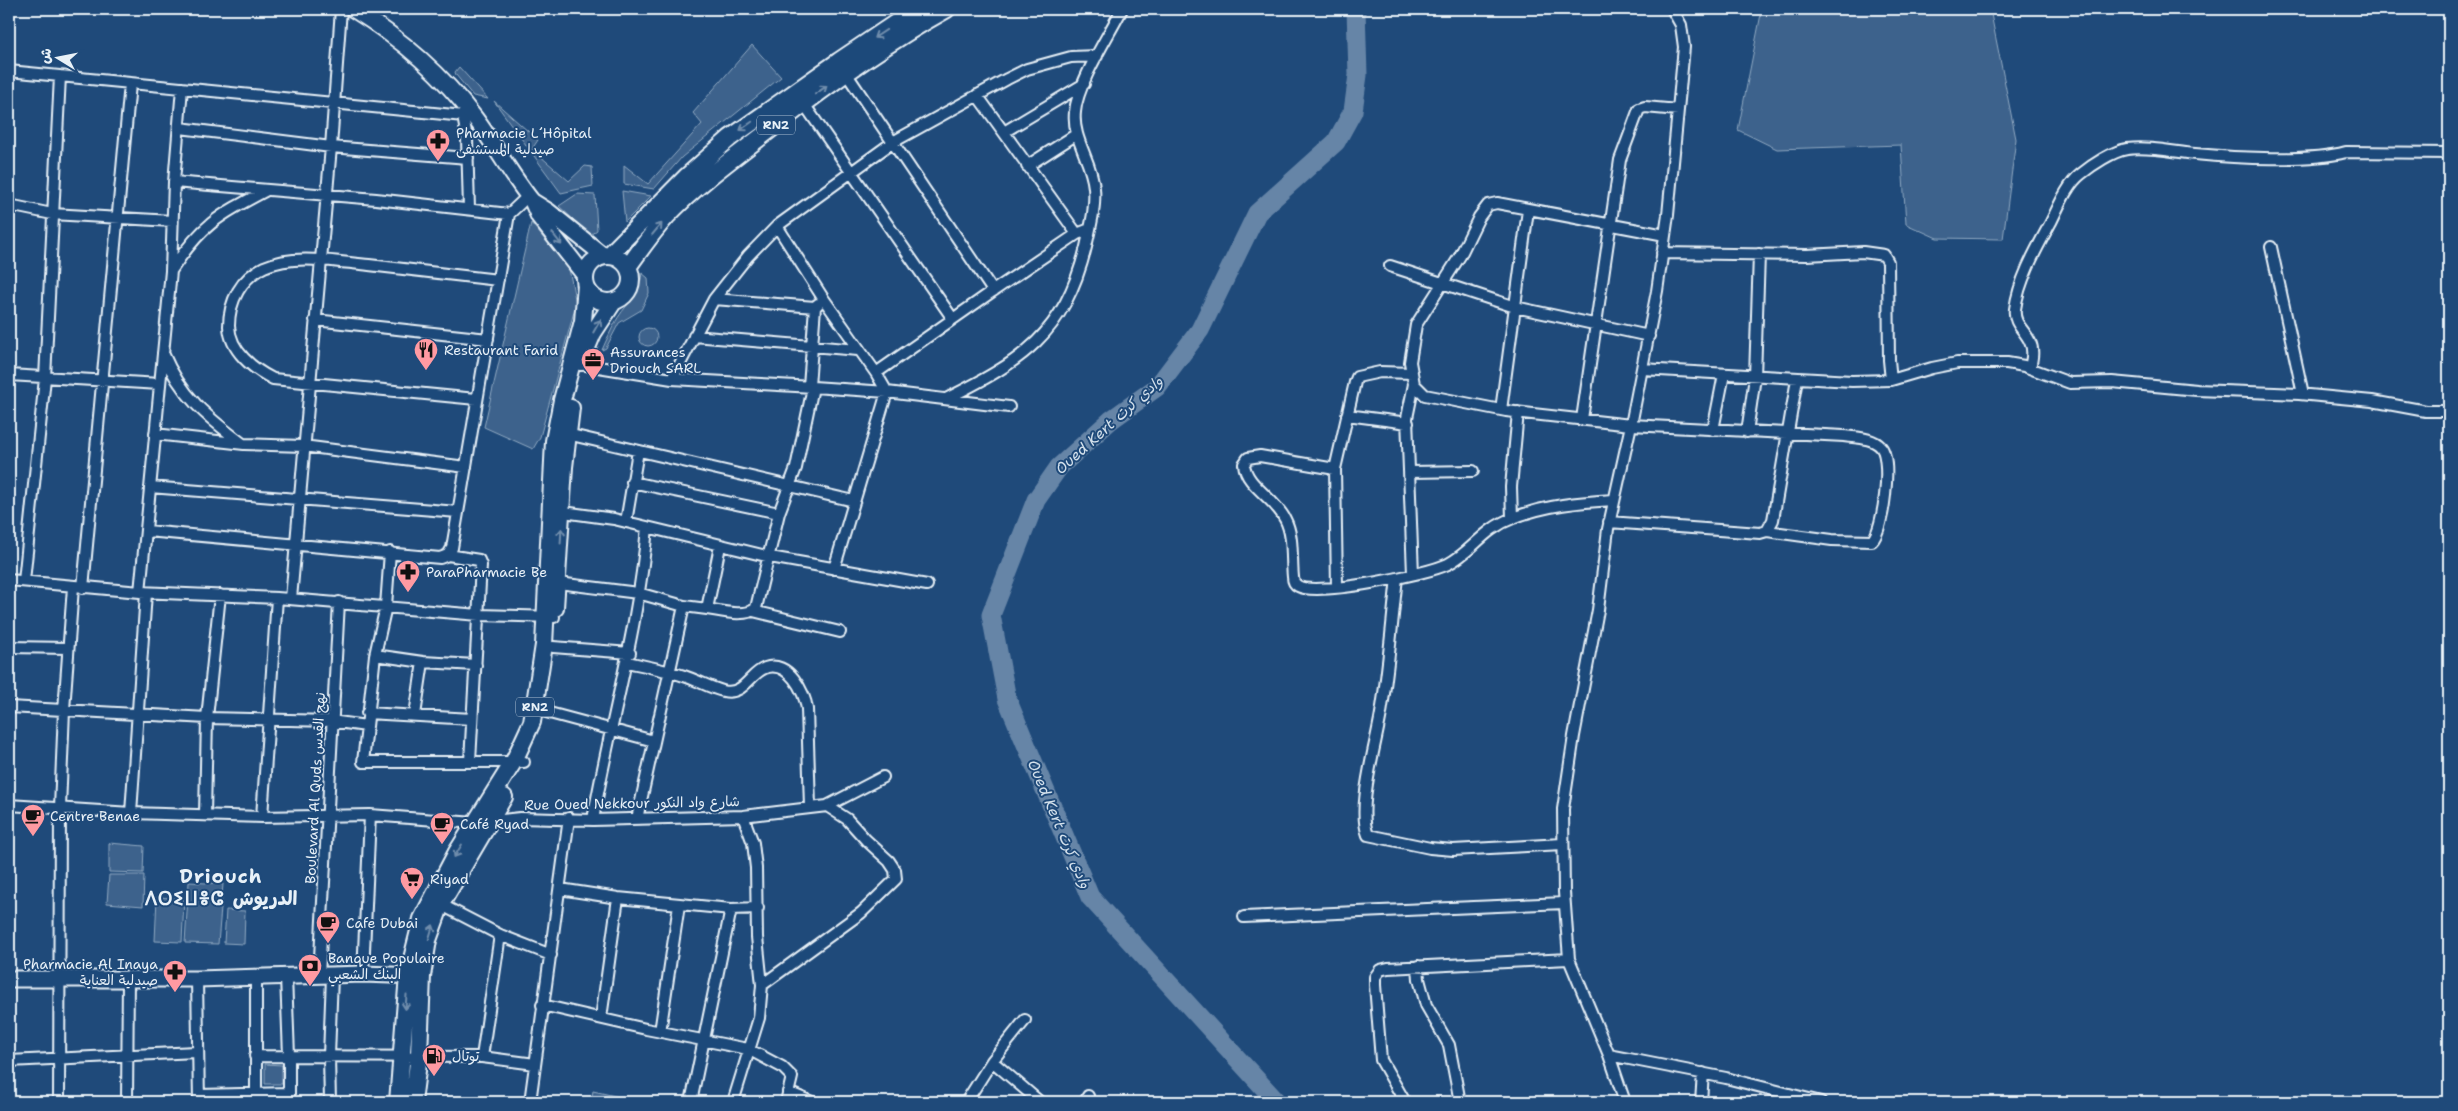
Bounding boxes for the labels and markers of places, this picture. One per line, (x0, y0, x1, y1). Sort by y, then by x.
place label: Pharmacie L´Hôpital صيدلية المستشفى (456, 124, 592, 158)
pharmacy icon: Pharmacie L´Hôpital صيدلية المستشفى (425, 128, 451, 162)
restaurant icon: Restaurant Farid (413, 337, 439, 371)
place label: Restaurant Farid (444, 341, 558, 359)
place label: Assurances Driouch SARL (610, 343, 701, 377)
office icon: Assurances Driouch SARL (580, 347, 606, 381)
pharmacy icon: ParaPharmacie Be (395, 559, 421, 593)
place label: ParaPharmacie Be (426, 563, 547, 581)
cafe icon: Centre Benae (20, 803, 46, 837)
place label: Centre Benae (50, 807, 140, 825)
cafe icon: Café Ryad (429, 811, 455, 845)
place label: Café Ryad (460, 815, 529, 833)
supermarket icon: Riyad (399, 866, 425, 900)
place label: Riyad (430, 870, 469, 888)
cafe icon: Cafe Dubai (315, 910, 341, 944)
place label: Cafe Dubai (346, 914, 418, 932)
place label: Banque Populaire البنك الشعبي (328, 949, 445, 987)
bank icon: Banque Populaire البنك الشعبي (297, 953, 323, 987)
place label: Pharmacie Al Inaya صيدلية العناية (23, 955, 158, 989)
pharmacy icon: Pharmacie Al Inaya صيدلية العناية (162, 959, 188, 993)
fuel station icon: توتال (421, 1043, 447, 1077)
place label: توتال (452, 1047, 480, 1065)

